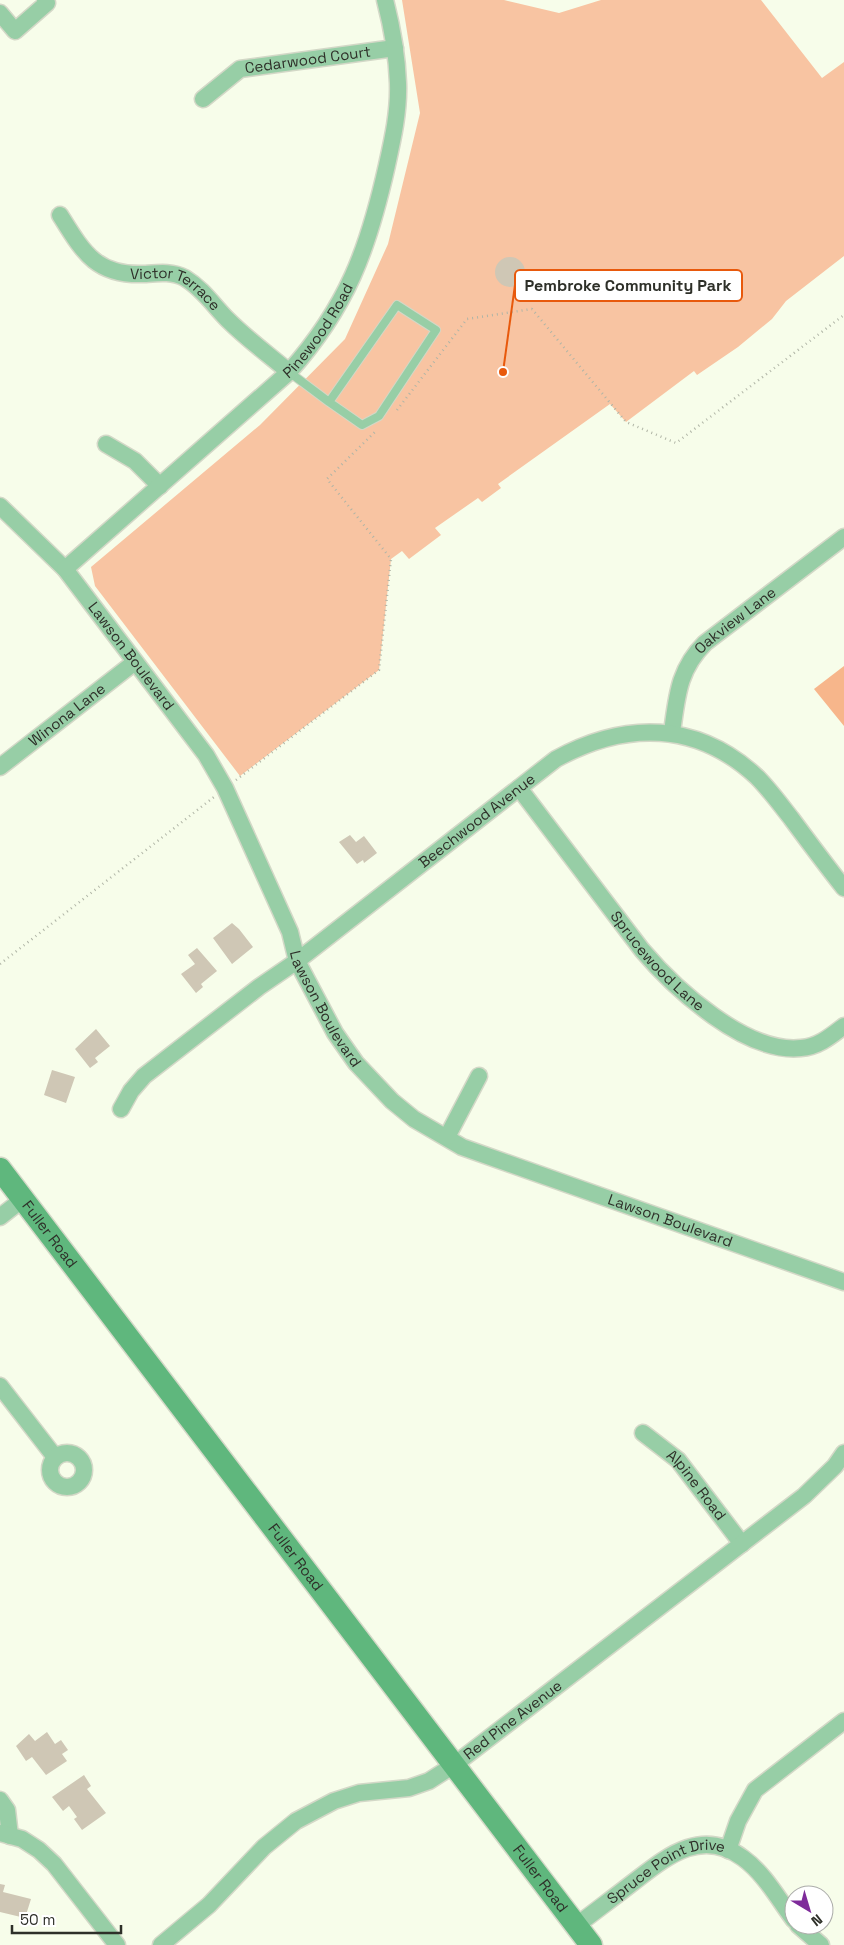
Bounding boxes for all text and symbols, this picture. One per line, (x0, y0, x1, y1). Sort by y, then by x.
street label: Cedarwood Court (243, 41, 372, 77)
street label: Victor Terrace (130, 263, 225, 314)
callout: Pembroke Community Park (515, 270, 742, 301)
text: Pembroke Community Park (525, 275, 731, 296)
street label: Pinewood Road (279, 280, 357, 382)
street label: Oakview Lane (690, 582, 780, 657)
street label: Lawson Boulevard (84, 598, 179, 714)
street label: Winona Lane (25, 679, 109, 750)
street label: Beechwood Avenue (414, 769, 539, 872)
street label: Sprucewood Lane (607, 907, 709, 1015)
street label: Lawson Boulevard (286, 949, 366, 1070)
street label: Lawson Boulevard (605, 1189, 735, 1251)
street label: Fuller Road (18, 1196, 82, 1271)
street label: Alpine Road (663, 1445, 730, 1524)
street label: Fuller Road (264, 1519, 328, 1594)
street label: Red Pine Avenue (459, 1676, 566, 1763)
street label: Spruce Point Drive (603, 1835, 728, 1908)
street label: Fuller Road (509, 1841, 573, 1916)
north arrow (784, 1885, 834, 1935)
scale bar (12, 1902, 121, 1934)
text: 50 m (20, 1910, 55, 1929)
text: N (808, 1910, 826, 1930)

